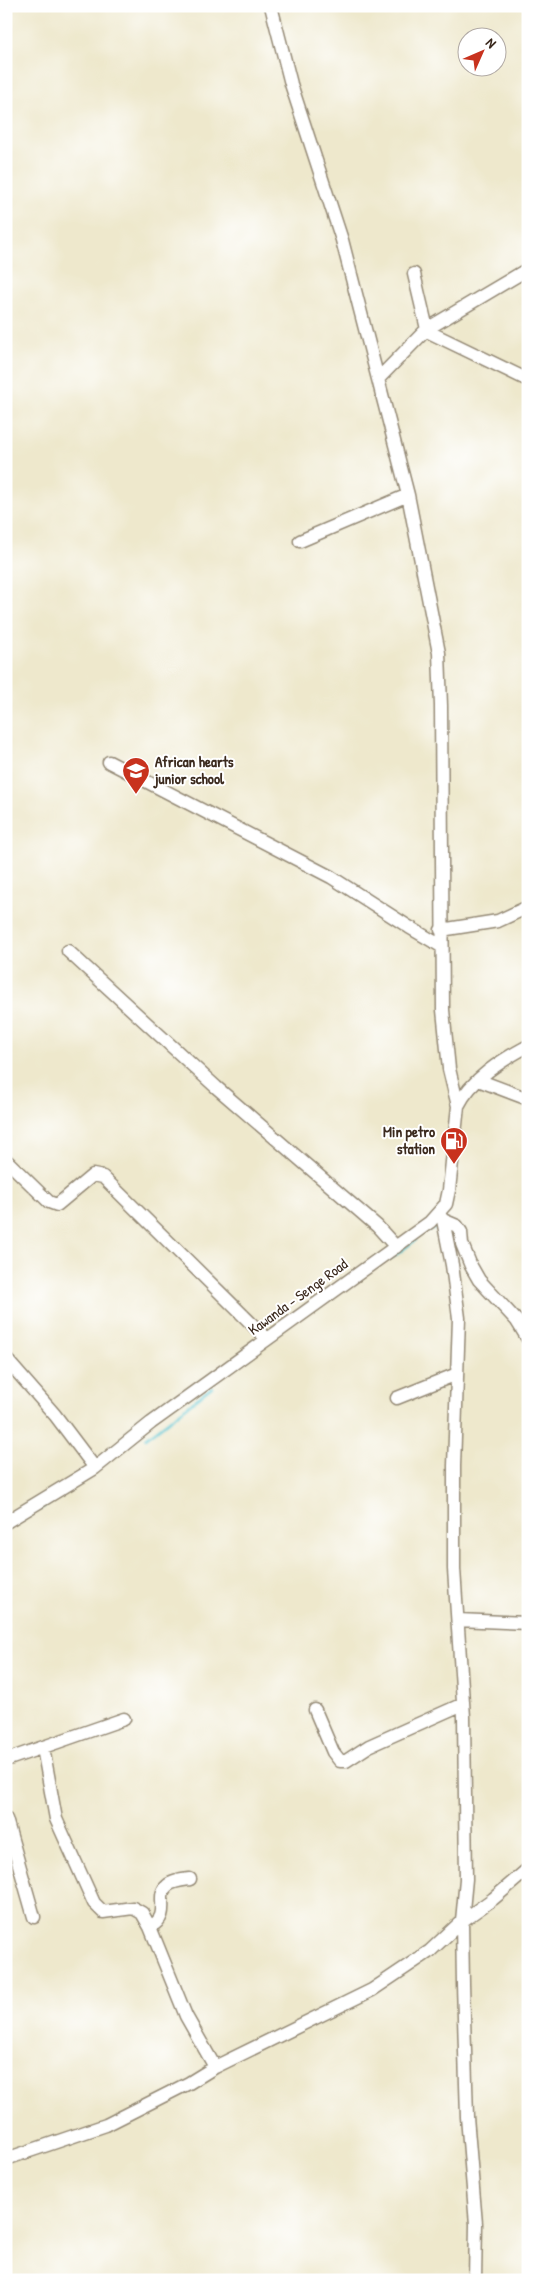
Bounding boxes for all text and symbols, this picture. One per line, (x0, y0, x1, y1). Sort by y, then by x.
north arrow (456, 28, 506, 78)
text: N (482, 33, 501, 52)
place label: African hearts junior school (153, 751, 234, 789)
school or university icon: African hearts junior school (121, 756, 151, 795)
place label: Min petro station (383, 1121, 435, 1159)
fuel station icon: Min petro station (439, 1126, 469, 1165)
street label: Kawanda - Senge Road (244, 1253, 352, 1340)

